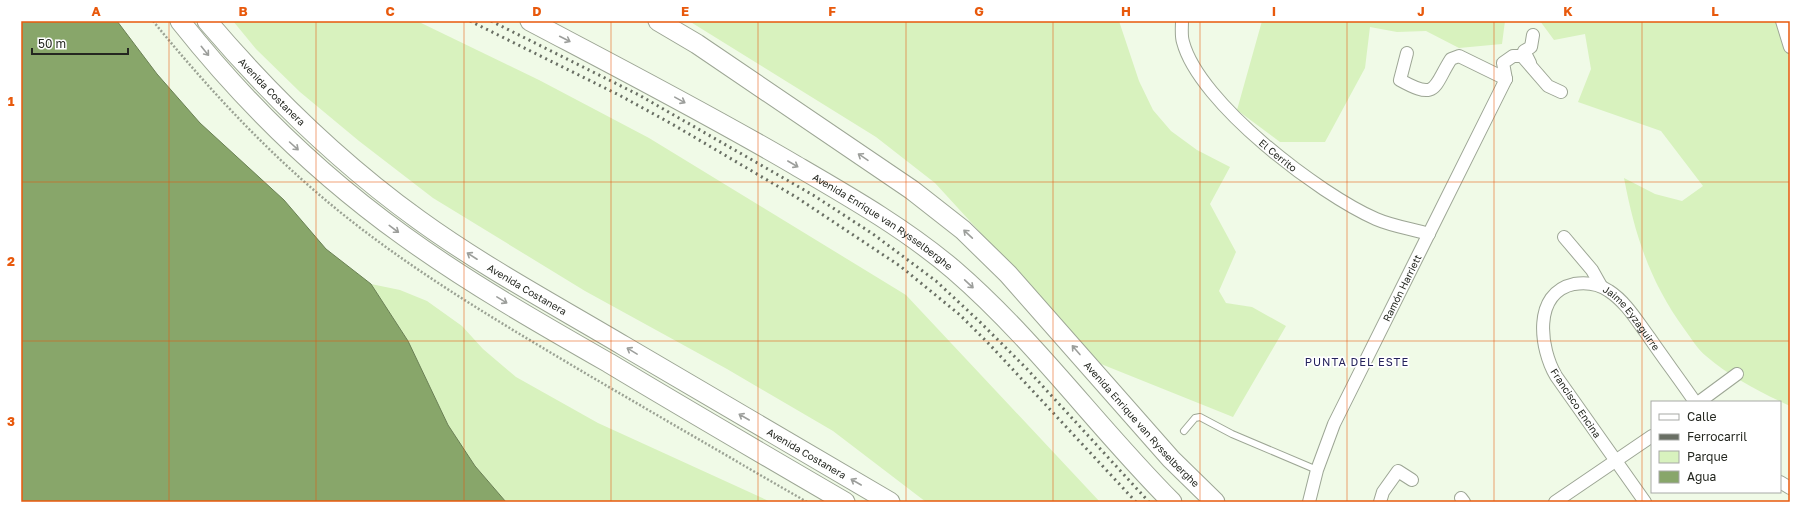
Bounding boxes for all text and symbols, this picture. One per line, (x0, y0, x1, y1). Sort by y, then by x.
text: A (91, 3, 101, 19)
text: B (238, 3, 248, 19)
text: C (385, 3, 395, 19)
text: D (532, 3, 542, 19)
text: E (681, 3, 689, 19)
text: F (828, 3, 836, 19)
text: G (974, 3, 984, 19)
text: H (1121, 3, 1131, 19)
text: I (1272, 3, 1276, 19)
text: J (1417, 3, 1425, 19)
text: K (1563, 3, 1573, 19)
text: L (1711, 3, 1719, 19)
scale bar (32, 30, 128, 56)
text: 50 m (38, 36, 66, 51)
one-way arrow (559, 36, 571, 43)
one-way arrow (200, 46, 209, 57)
street label: Avenida Costanera (236, 55, 308, 128)
text: 1 (8, 93, 15, 109)
one-way arrow (674, 97, 686, 104)
street label: El Cerrito (1257, 137, 1299, 174)
one-way arrow (289, 141, 299, 150)
one-way arrow (858, 153, 869, 161)
one-way arrow (787, 160, 799, 168)
street label: Avenida Enrique van Rysselberghe (811, 171, 955, 272)
one-way arrow (388, 225, 399, 233)
one-way arrow (963, 230, 973, 239)
one-way arrow (467, 252, 478, 260)
street label: Ramón Harriett (1380, 252, 1424, 323)
text: 2 (7, 253, 15, 269)
street label: Avenida Costanera (486, 261, 569, 317)
one-way arrow (964, 279, 974, 289)
street label: Jaime Eyzaguirre (1601, 283, 1663, 353)
one-way arrow (496, 297, 508, 305)
one-way arrow (1071, 344, 1080, 355)
one-way arrow (626, 346, 638, 354)
district label: PUNTA DEL ESTE (1305, 355, 1409, 368)
street label: Avenida Enrique van Rysselberghe (1082, 359, 1202, 489)
street label: Francisco Encina (1548, 366, 1604, 440)
legend (1651, 401, 1781, 493)
text: Calle (1687, 409, 1717, 424)
one-way arrow (738, 412, 750, 420)
text: 3 (7, 413, 15, 429)
street label: Avenida Costanera (765, 425, 848, 481)
text: Ferrocarril (1687, 429, 1747, 444)
text: Parque (1687, 449, 1728, 464)
text: Agua (1687, 469, 1716, 484)
one-way arrow (850, 478, 862, 486)

